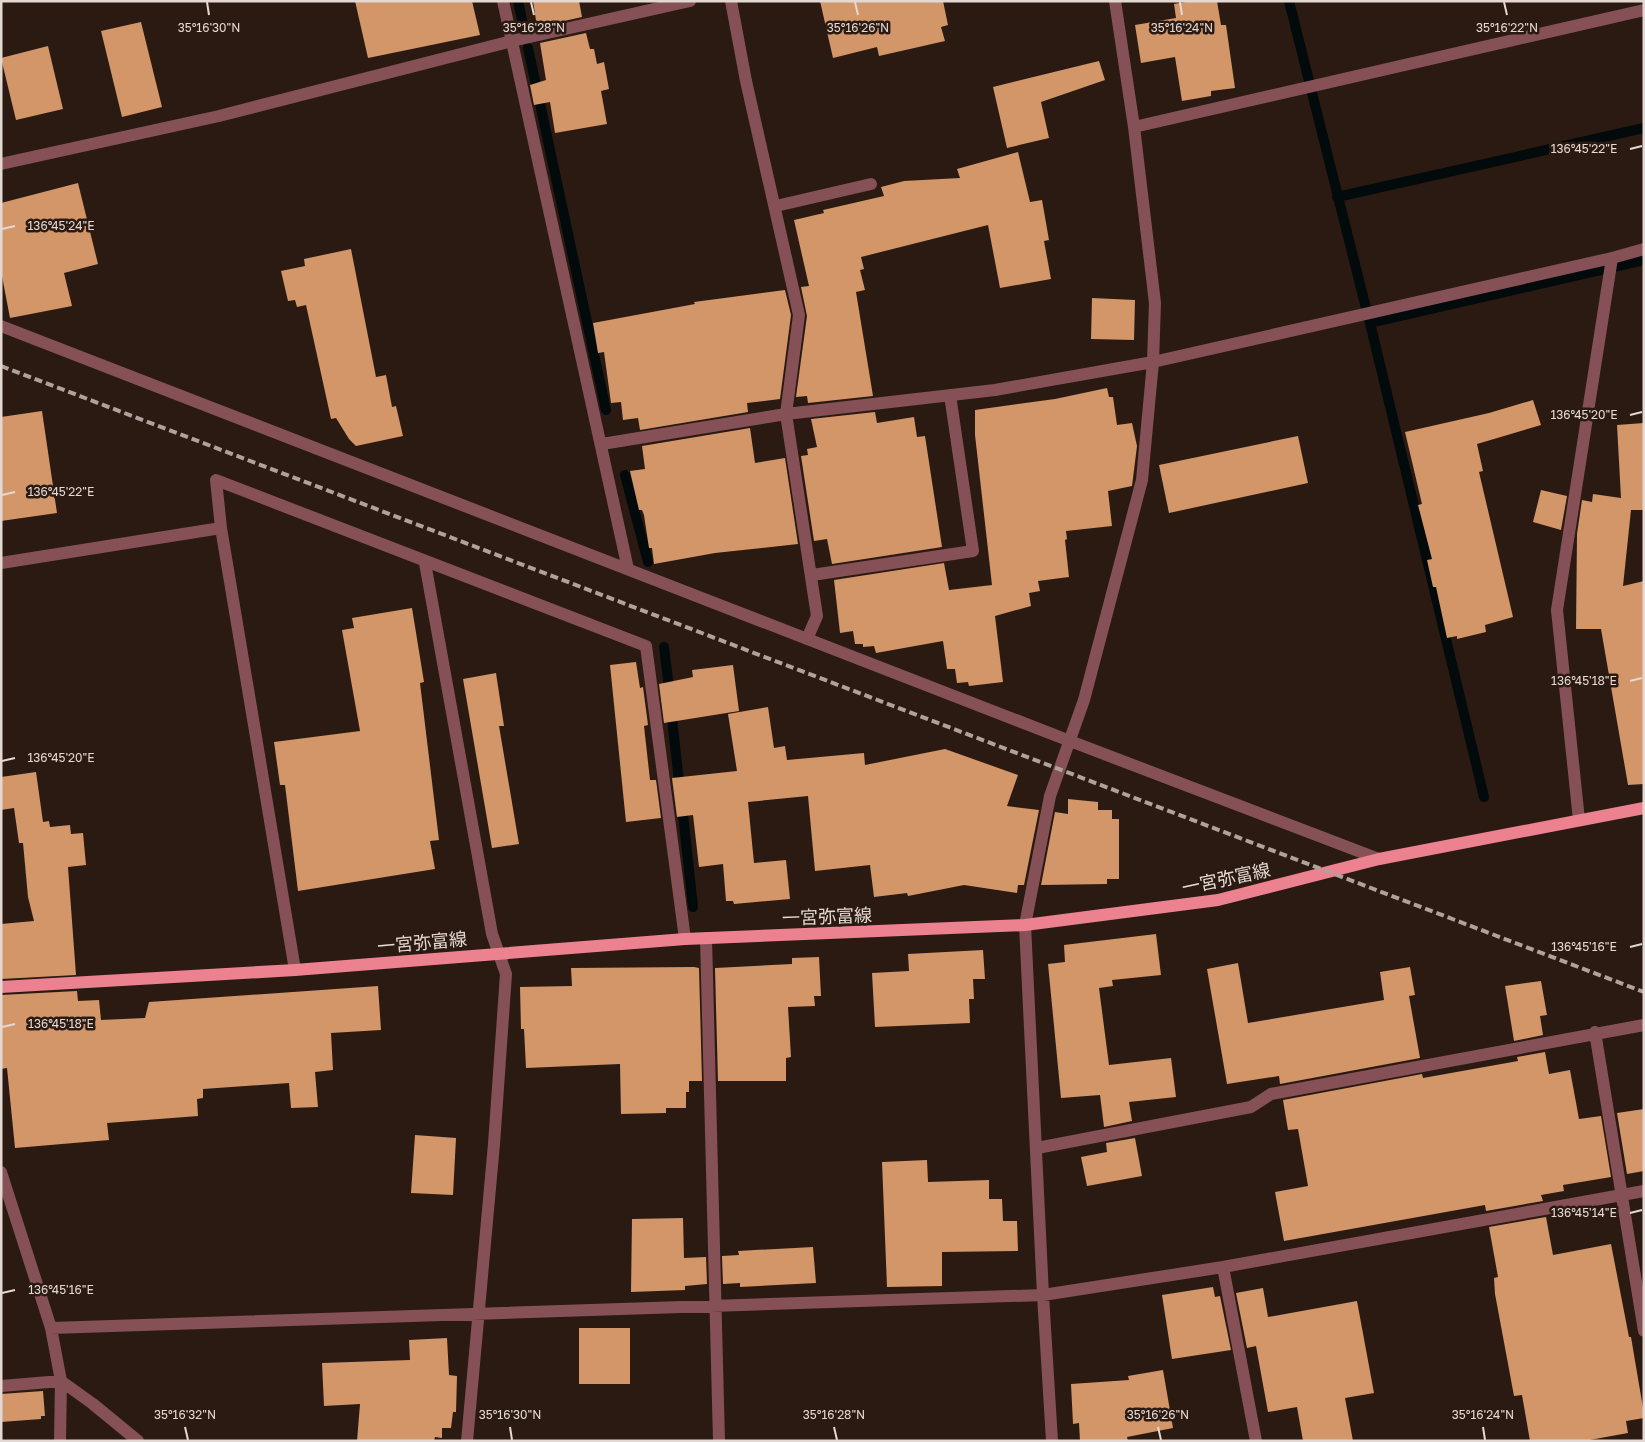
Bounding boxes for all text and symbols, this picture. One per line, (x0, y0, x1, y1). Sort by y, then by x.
text: 35°16'30"N (178, 20, 240, 35)
text: 35°16'28"N (503, 20, 565, 35)
text: 35°16'26"N (827, 20, 889, 35)
text: 35°16'24"N (1151, 20, 1213, 35)
text: 35°16'22"N (1476, 20, 1538, 35)
text: 136°45'22"E (1551, 141, 1617, 156)
text: 136°45'24"E (28, 218, 94, 233)
text: 136°45'20"E (1550, 407, 1618, 422)
text: 136°45'22"E (28, 484, 94, 499)
text: 136°45'18"E (1551, 673, 1617, 688)
text: 136°45'20"E (27, 750, 95, 765)
street label: 一宮弥富線 (1180, 858, 1272, 898)
street label: 一宮弥富線 (782, 903, 872, 929)
street label: 一宮弥富線 (376, 927, 468, 957)
text: 136°45'16"E (1551, 939, 1617, 954)
text: 136°45'18"E (28, 1016, 94, 1031)
text: 136°45'14"E (1551, 1205, 1617, 1220)
text: 136°45'16"E (28, 1282, 94, 1297)
text: 35°16'32"N (154, 1407, 216, 1422)
text: 35°16'30"N (479, 1407, 541, 1422)
text: 35°16'28"N (803, 1407, 865, 1422)
text: 35°16'26"N (1127, 1407, 1189, 1422)
text: 35°16'24"N (1452, 1407, 1514, 1422)

